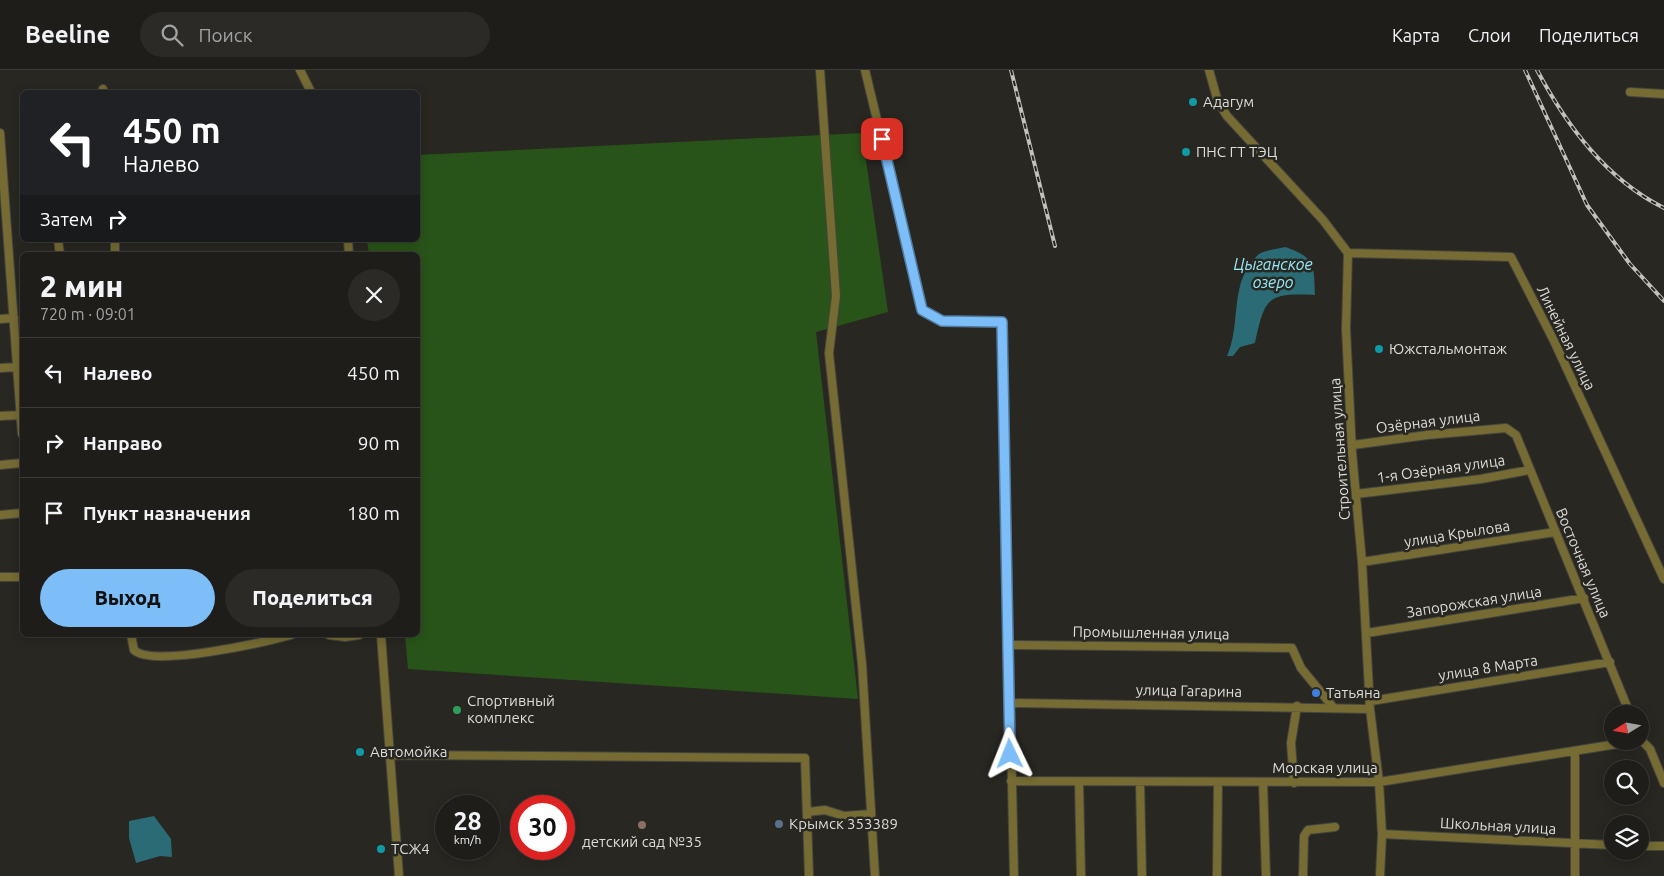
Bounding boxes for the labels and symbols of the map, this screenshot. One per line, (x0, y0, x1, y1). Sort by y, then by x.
place label: Адагум (1203, 93, 1254, 110)
marker: Адагум (1187, 96, 1199, 108)
pin (861, 118, 903, 160)
place label: ПНС ГТ ТЭЦ (1196, 143, 1278, 160)
marker: ПНС ГТ ТЭЦ (1180, 146, 1192, 158)
water label: Цыганское озеро (1233, 255, 1313, 291)
street label: Линейная улица (1534, 283, 1599, 393)
place label: Южстальмонтаж (1389, 340, 1507, 357)
marker: Южстальмонтаж (1373, 343, 1385, 355)
street label: Строительная улица (1326, 377, 1353, 521)
street label: Озёрная улица (1375, 407, 1481, 436)
street label: 1-я Озёрная улица (1376, 451, 1506, 486)
street label: Восточная улица (1553, 505, 1614, 620)
street label: улица Крылова (1403, 517, 1511, 550)
street label: Запорожская улица (1405, 582, 1543, 621)
street label: Промышленная улица (1072, 623, 1230, 642)
street label: улица 8 Марта (1437, 651, 1539, 684)
street label: улица Гагарина (1136, 681, 1242, 700)
place label: Татьяна (1326, 684, 1380, 701)
marker: Татьяна (1310, 687, 1322, 699)
place label: Спортивный комплекс (467, 692, 555, 726)
marker: Спортивный комплекс (451, 704, 463, 716)
north arrow (1604, 705, 1649, 750)
position arrow (983, 727, 1035, 779)
place label: Автомойка (370, 743, 447, 760)
marker: Автомойка (354, 746, 366, 758)
street label: Морская улица (1272, 759, 1378, 776)
speed limit sign: 30 (510, 795, 575, 860)
street label: Школьная улица (1439, 814, 1557, 837)
place label: Крымск 353389 (789, 815, 898, 832)
marker: Крымск 353389 (773, 818, 785, 830)
marker: детский сад №35 (636, 819, 648, 831)
place label: детский сад №35 (582, 833, 702, 850)
place label: ТСЖ4 (391, 840, 430, 857)
marker: ТСЖ4 (375, 843, 387, 855)

